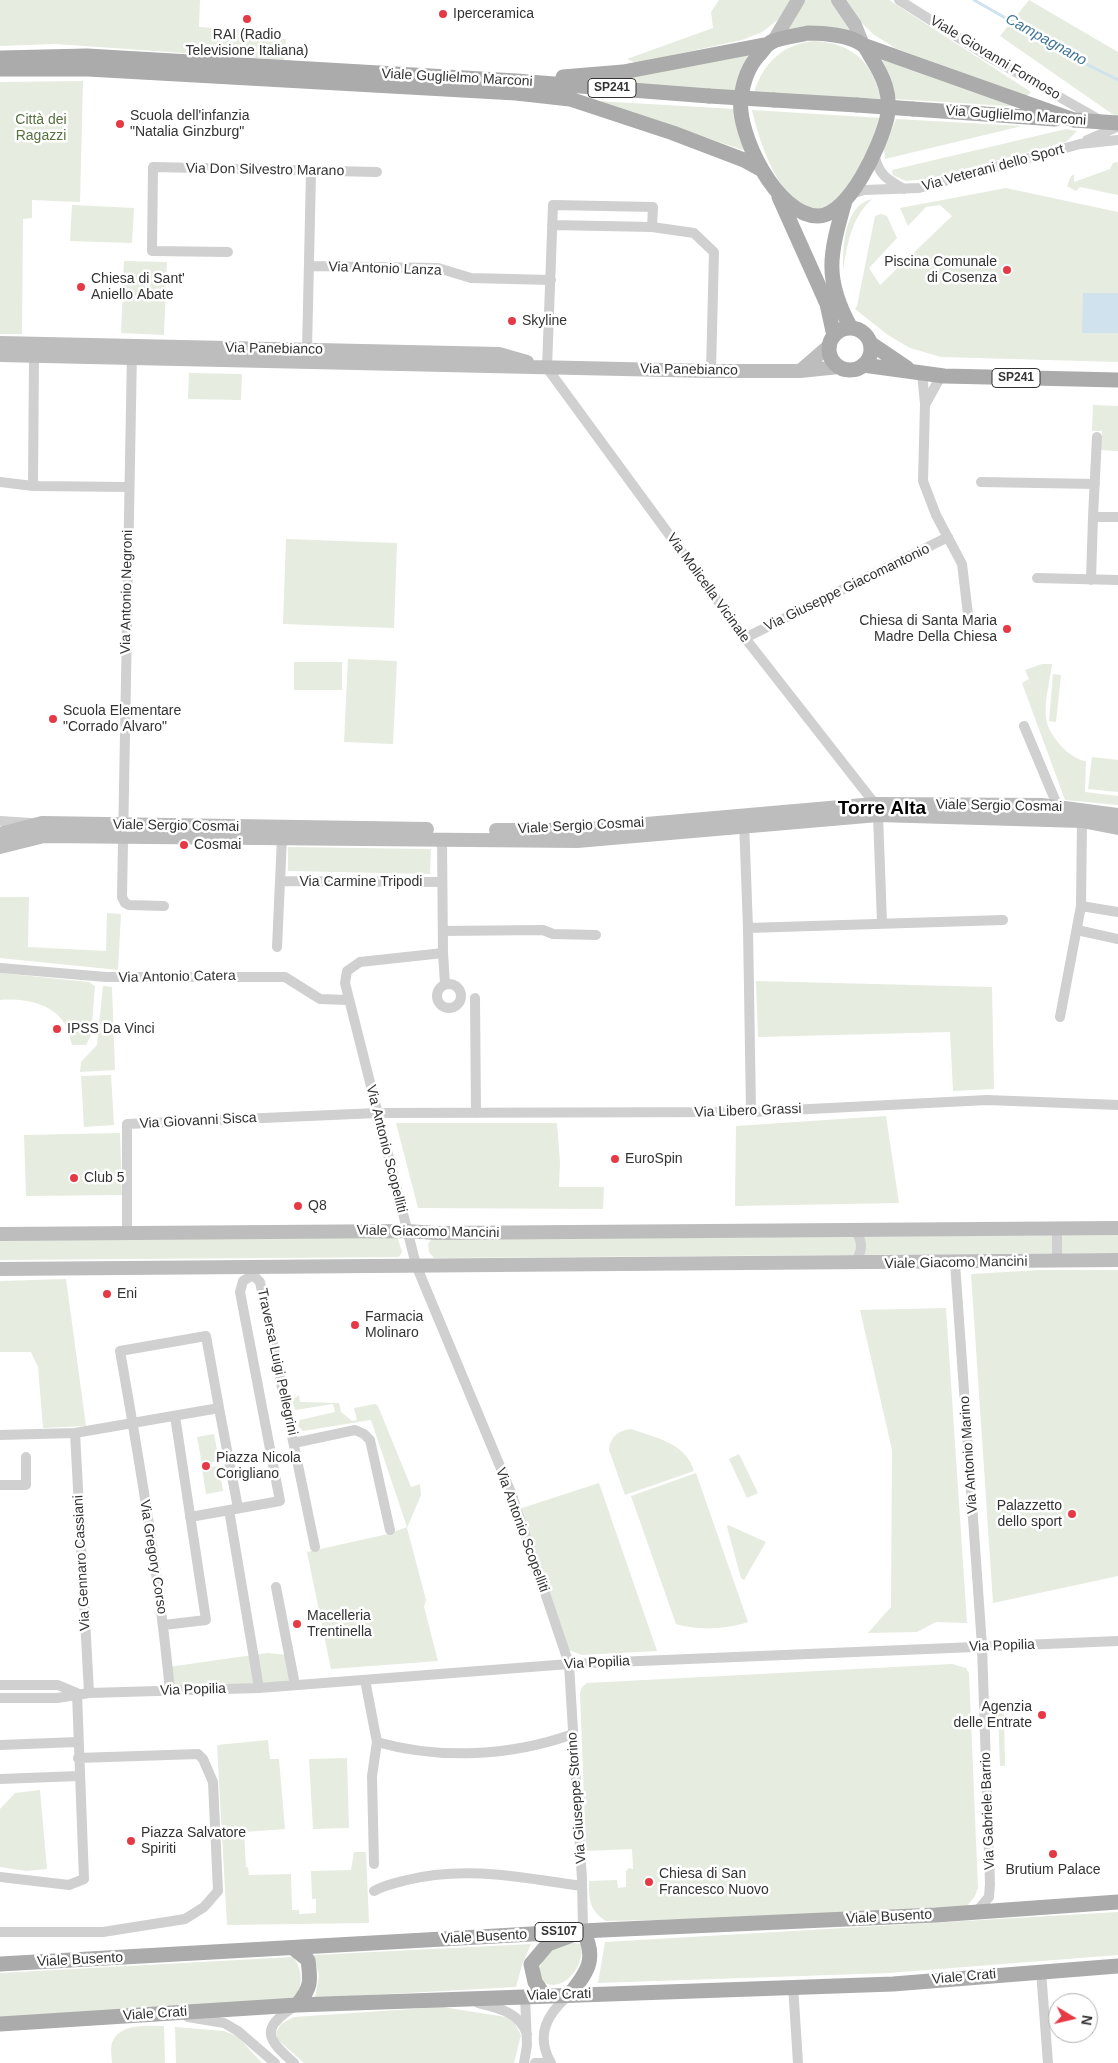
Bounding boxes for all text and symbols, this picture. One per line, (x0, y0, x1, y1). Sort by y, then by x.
place label: Iperceramica (453, 6, 534, 22)
marker: Iperceramica (437, 8, 449, 20)
water label: Campagnano (1002, 10, 1090, 70)
street label: Viale Giovanni Formoso (927, 12, 1063, 104)
marker: RAI (Radio Televisione Italiana) (241, 13, 253, 25)
place label: RAI (Radio Televisione Italiana) (186, 27, 308, 59)
street label: Viale Guglielmo Marconi (381, 66, 533, 90)
road number: SP241 (588, 78, 636, 98)
street label: Via Guglielmo Marconi (945, 103, 1087, 129)
place label: Scuola dell'infanzia "Natalia Ginzburg" (130, 108, 249, 140)
park label: Città dei Ragazzi (15, 112, 67, 144)
marker: Scuola dell'infanzia "Natalia Ginzburg" (114, 118, 126, 130)
street label: Via Veterani dello Sport (920, 141, 1066, 195)
street label: Via Don Silvestro Marano (186, 160, 344, 180)
place label: Piscina Comunale di Cosenza (884, 254, 997, 286)
street label: Via Antonio Lanza (328, 259, 442, 279)
marker: Piscina Comunale di Cosenza (1001, 264, 1013, 276)
place label: Chiesa di Sant' Aniello Abate (91, 271, 185, 304)
marker: Chiesa di Sant' Aniello Abate (75, 281, 87, 293)
place label: Skyline (522, 313, 567, 329)
marker: Skyline (506, 315, 518, 327)
street label: Via Panebianco (225, 340, 323, 358)
street label: Via Panebianco (640, 361, 738, 379)
road number: SP241 (992, 368, 1040, 388)
street label: Via Antonio Negroni (118, 530, 136, 654)
street label: Via Molicella Vicinale (663, 530, 753, 646)
street label: Via Giuseppe Giacomantonio (762, 541, 932, 635)
place label: Chiesa di Santa Maria Madre Della Chiesa (859, 613, 997, 646)
marker: Chiesa di Santa Maria Madre Della Chiesa (1001, 623, 1013, 635)
place label: Scuola Elementare "Corrado Alvaro" (63, 703, 181, 736)
marker: Scuola Elementare "Corrado Alvaro" (47, 713, 59, 725)
street label: Viale Sergio Cosmai (936, 796, 1062, 816)
district label: Torre Alta (838, 798, 926, 820)
street label: Viale Sergio Cosmai (517, 814, 645, 838)
street label: Viale Sergio Cosmai (113, 816, 239, 836)
place label: Cosmai (194, 837, 241, 853)
marker: Cosmai (178, 839, 190, 851)
street label: Via Carmine Tripodi (300, 874, 422, 890)
street label: Via Antonio Catera (118, 968, 236, 986)
place label: IPSS Da Vinci (67, 1021, 155, 1037)
marker: IPSS Da Vinci (51, 1023, 63, 1035)
street label: Via Antonio Scopelliti (362, 1083, 410, 1215)
street label: Via Libero Grassi (694, 1101, 802, 1121)
street label: Via Giovanni Sisca (139, 1110, 257, 1132)
place label: EuroSpin (625, 1151, 683, 1167)
marker: EuroSpin (609, 1153, 621, 1165)
place label: Club 5 (84, 1170, 124, 1186)
marker: Club 5 (68, 1172, 80, 1184)
place label: Q8 (308, 1198, 327, 1214)
marker: Q8 (292, 1200, 304, 1212)
street label: Viale Giacomo Mancini (356, 1222, 500, 1242)
street label: Viale Giacomo Mancini (884, 1253, 1028, 1273)
place label: Eni (117, 1286, 137, 1302)
street label: Traversa Luigi Pellegrini (253, 1287, 301, 1437)
marker: Eni (101, 1288, 113, 1300)
place label: Farmacia Molinaro (365, 1309, 423, 1341)
marker: Farmacia Molinaro (349, 1319, 361, 1331)
street label: Via Antonio Marino (957, 1396, 981, 1514)
place label: Piazza Nicola Corigliano (216, 1450, 301, 1482)
marker: Piazza Nicola Corigliano (200, 1460, 212, 1472)
street label: Via Antonio Scopelliti (492, 1465, 552, 1595)
street label: Via Gennaro Cassiani (70, 1495, 94, 1631)
place label: Palazzetto dello sport (997, 1498, 1062, 1530)
street label: Via Gregory Corso (136, 1499, 170, 1615)
marker: Palazzetto dello sport (1066, 1508, 1078, 1520)
place label: Macelleria Trentinella (307, 1608, 372, 1640)
marker: Macelleria Trentinella (291, 1618, 303, 1630)
street label: Via Popilia (969, 1636, 1035, 1656)
street label: Via Popilia (564, 1653, 630, 1673)
street label: Via Popilia (160, 1680, 226, 1700)
place label: Agenzia delle Entrate (953, 1699, 1032, 1731)
marker: Agenzia delle Entrate (1036, 1709, 1048, 1721)
street label: Via Giuseppe Storino (564, 1732, 590, 1864)
street label: Via Gabriele Barrio (978, 1752, 998, 1870)
place label: Piazza Salvatore Spiriti (141, 1825, 246, 1858)
marker: Piazza Salvatore Spiriti (125, 1835, 137, 1847)
marker: Brutium Palace (1047, 1848, 1059, 1860)
place label: Brutium Palace (1006, 1862, 1100, 1878)
place label: Chiesa di San Francesco Nuovo (659, 1866, 769, 1898)
marker: Chiesa di San Francesco Nuovo (643, 1876, 655, 1888)
street label: Viale Busento (846, 1906, 932, 1928)
road number: SS107 (535, 1922, 583, 1941)
street label: Viale Busento (441, 1926, 527, 1948)
street label: Viale Busento (37, 1949, 123, 1971)
street label: Viale Crati (931, 1966, 997, 1988)
street label: Viale Crati (527, 1985, 591, 2005)
north arrow (1048, 1993, 1098, 2043)
street label: Viale Crati (122, 2003, 188, 2025)
text: N (1078, 2014, 1096, 2026)

